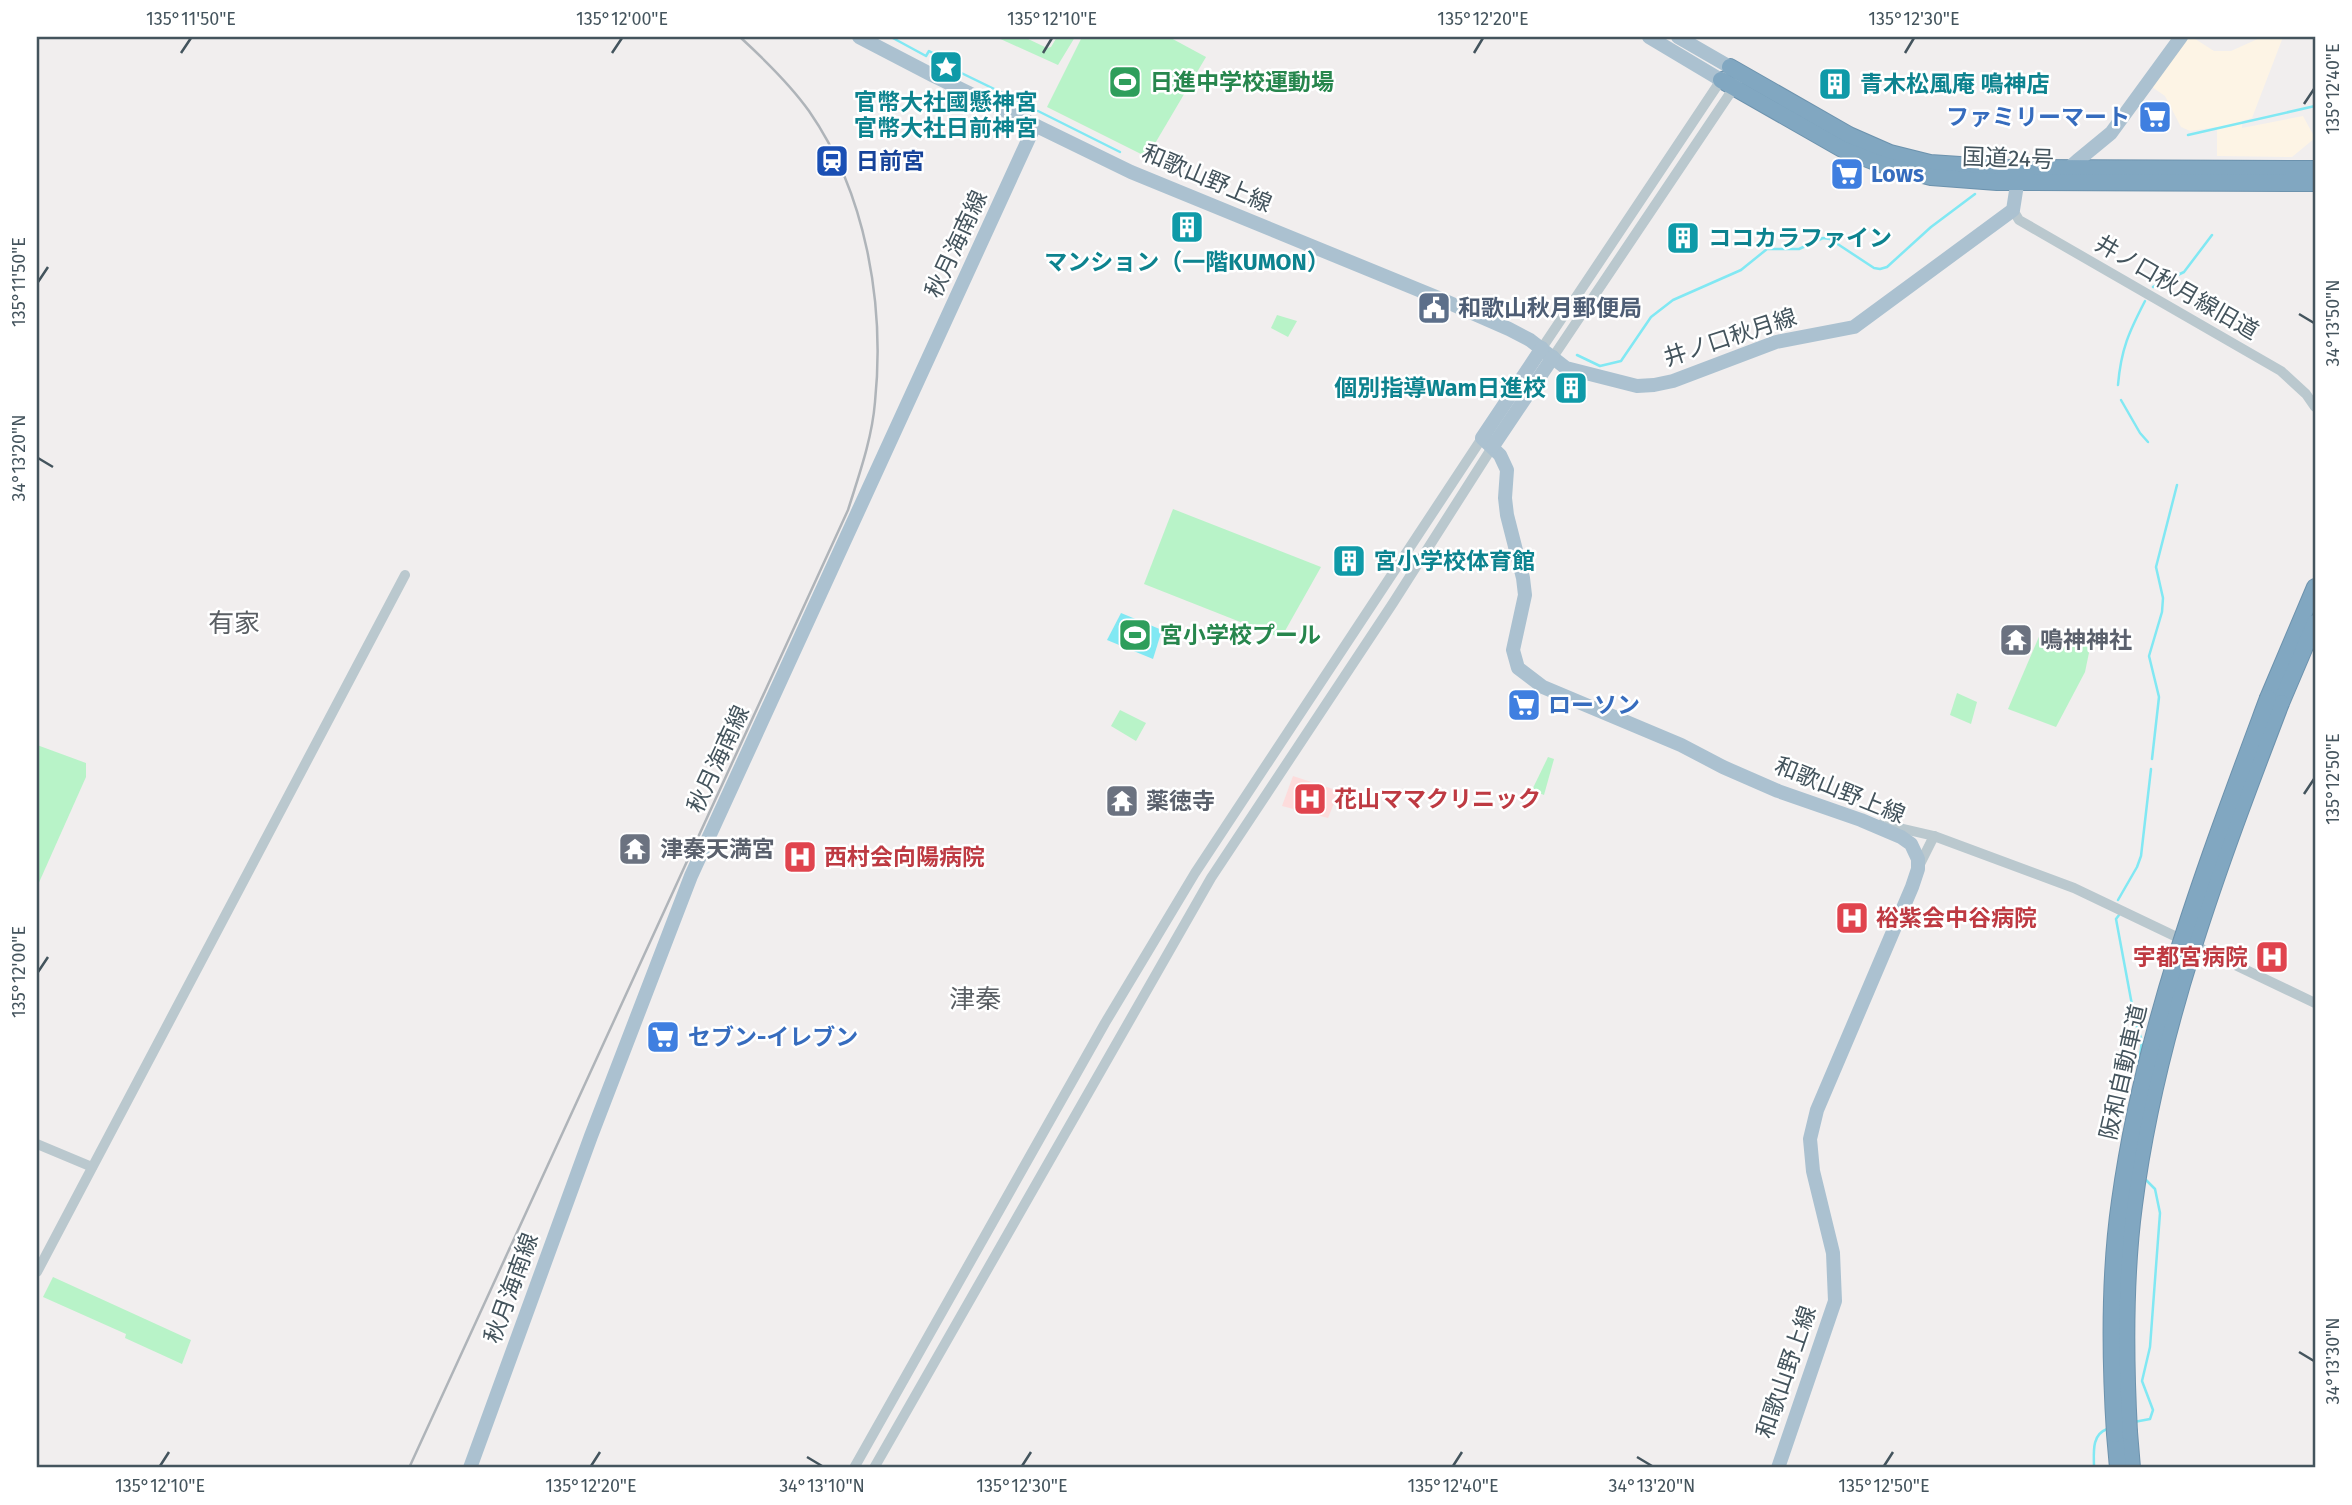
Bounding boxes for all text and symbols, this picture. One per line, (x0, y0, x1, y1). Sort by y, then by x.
text: 135°11'50"E (146, 8, 236, 30)
text: 135°12'00"E (576, 8, 668, 30)
text: 135°12'10"E (1007, 8, 1097, 30)
text: 135°12'20"E (1437, 8, 1529, 30)
text: 135°12'30"E (1868, 8, 1960, 30)
text: 135°12'40"E (2322, 43, 2344, 135)
place icon: 官幣大社國懸神宮 官幣大社日前神宮 (927, 48, 965, 86)
sports icon: 日進中学校運動場 (1106, 63, 1144, 101)
building icon: 青木松風庵 鳴神店 (1816, 65, 1854, 103)
place label: 日進中学校運動場 (1150, 68, 1334, 96)
place label: 青木松風庵 鳴神店 (1860, 70, 2049, 98)
place label: 官幣大社國懸神宮 官幣大社日前神宮 (854, 88, 1038, 142)
supermarket icon: ファミリーマート (2136, 98, 2174, 136)
place label: ファミリーマート (1946, 103, 2130, 131)
street label: 和歌山野上線 (1138, 138, 1276, 218)
station icon: 日前宮 (813, 142, 851, 180)
street label: 国道24号 (1962, 142, 2054, 174)
place label: 日前宮 (856, 147, 925, 175)
supermarket icon: Lows (1828, 155, 1866, 193)
place label: Lows (1871, 160, 1924, 188)
street label: 秋月海南線 (919, 186, 993, 302)
building icon: マンション（一階KUMON） (1168, 208, 1206, 246)
building icon: ココカラファイン (1664, 219, 1702, 257)
place label: ココカラファイン (1708, 224, 1892, 252)
street label: 井ノ口秋月線旧道 (2090, 229, 2264, 345)
text: 135°11'50"E (8, 237, 30, 327)
place label: マンション（一階KUMON） (1044, 248, 1330, 276)
text: 34°13'50"N (2322, 280, 2344, 366)
public building icon: 和歌山秋月郵便局 (1415, 289, 1453, 327)
place label: 和歌山秋月郵便局 (1458, 294, 1642, 322)
street label: 井ノ口秋月線 (1660, 302, 1800, 372)
building icon: 個別指導Wam日進校 (1552, 369, 1590, 407)
place label: 個別指導Wam日進校 (1334, 374, 1546, 402)
text: 34°13'20"N (8, 415, 30, 501)
building icon: 宮小学校体育館 (1330, 542, 1368, 580)
place label: 宮小学校体育館 (1374, 547, 1535, 575)
district label: 有家 (208, 608, 260, 639)
sports icon: 宮小学校プール (1116, 616, 1154, 654)
place label: 宮小学校プール (1160, 621, 1321, 649)
temple icon: 鳴神神社 (1997, 621, 2035, 659)
place label: 鳴神神社 (2040, 626, 2132, 654)
supermarket icon: ローソン (1505, 686, 1543, 724)
place label: ローソン (1548, 691, 1640, 719)
street label: 秋月海南線 (681, 701, 755, 817)
text: 135°12'50"E (2322, 733, 2344, 825)
street label: 和歌山野上線 (1771, 751, 1909, 829)
hospital icon: 花山ママクリニック (1291, 780, 1329, 818)
temple icon: 薬徳寺 (1103, 782, 1141, 820)
place label: 花山ママクリニック (1334, 785, 1541, 813)
place label: 薬徳寺 (1146, 787, 1215, 815)
temple icon: 津秦天満宮 (616, 830, 654, 868)
place label: 津秦天満宮 (660, 835, 775, 863)
hospital icon: 西村会向陽病院 (781, 838, 819, 876)
place label: 西村会向陽病院 (824, 843, 985, 871)
hospital icon: 裕紫会中谷病院 (1833, 899, 1871, 937)
place label: 裕紫会中谷病院 (1876, 904, 2037, 932)
text: 135°12'00"E (8, 926, 30, 1018)
hospital icon: 宇都宮病院 (2253, 938, 2291, 976)
place label: 宇都宮病院 (2133, 943, 2248, 971)
district label: 津秦 (949, 984, 1001, 1015)
street label: 阪和自動車道 (2094, 1002, 2152, 1142)
supermarket icon: セブン-イレブン (644, 1018, 682, 1056)
place label: セブン-イレブン (688, 1023, 858, 1051)
street label: 秋月海南線 (478, 1229, 544, 1347)
street label: 和歌山野上線 (1750, 1302, 1822, 1442)
text: 34°13'30"N (2322, 1318, 2344, 1404)
text: 135°12'10"E (115, 1475, 205, 1497)
text: 135°12'20"E (545, 1475, 637, 1497)
text: 34°13'10"N (779, 1475, 865, 1497)
text: 135°12'30"E (976, 1475, 1068, 1497)
text: 135°12'40"E (1407, 1475, 1499, 1497)
text: 34°13'20"N (1609, 1475, 1695, 1497)
text: 135°12'50"E (1838, 1475, 1930, 1497)

